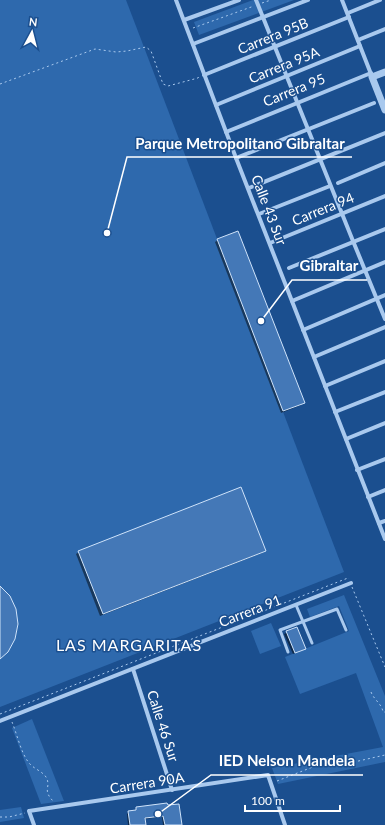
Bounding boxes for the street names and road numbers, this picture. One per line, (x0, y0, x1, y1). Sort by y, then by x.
street label: Carrera 95B (235, 14, 311, 57)
street label: Carrera 95A (246, 42, 322, 86)
street label: Carrera 95 (260, 69, 327, 110)
street label: Calle 43 Sur (248, 172, 291, 247)
street label: Carrera 94 (289, 188, 356, 229)
street label: Carrera 91 (216, 591, 283, 630)
street label: Calle 46 Sur (144, 688, 183, 764)
street label: Carrera 90A (109, 768, 186, 797)

